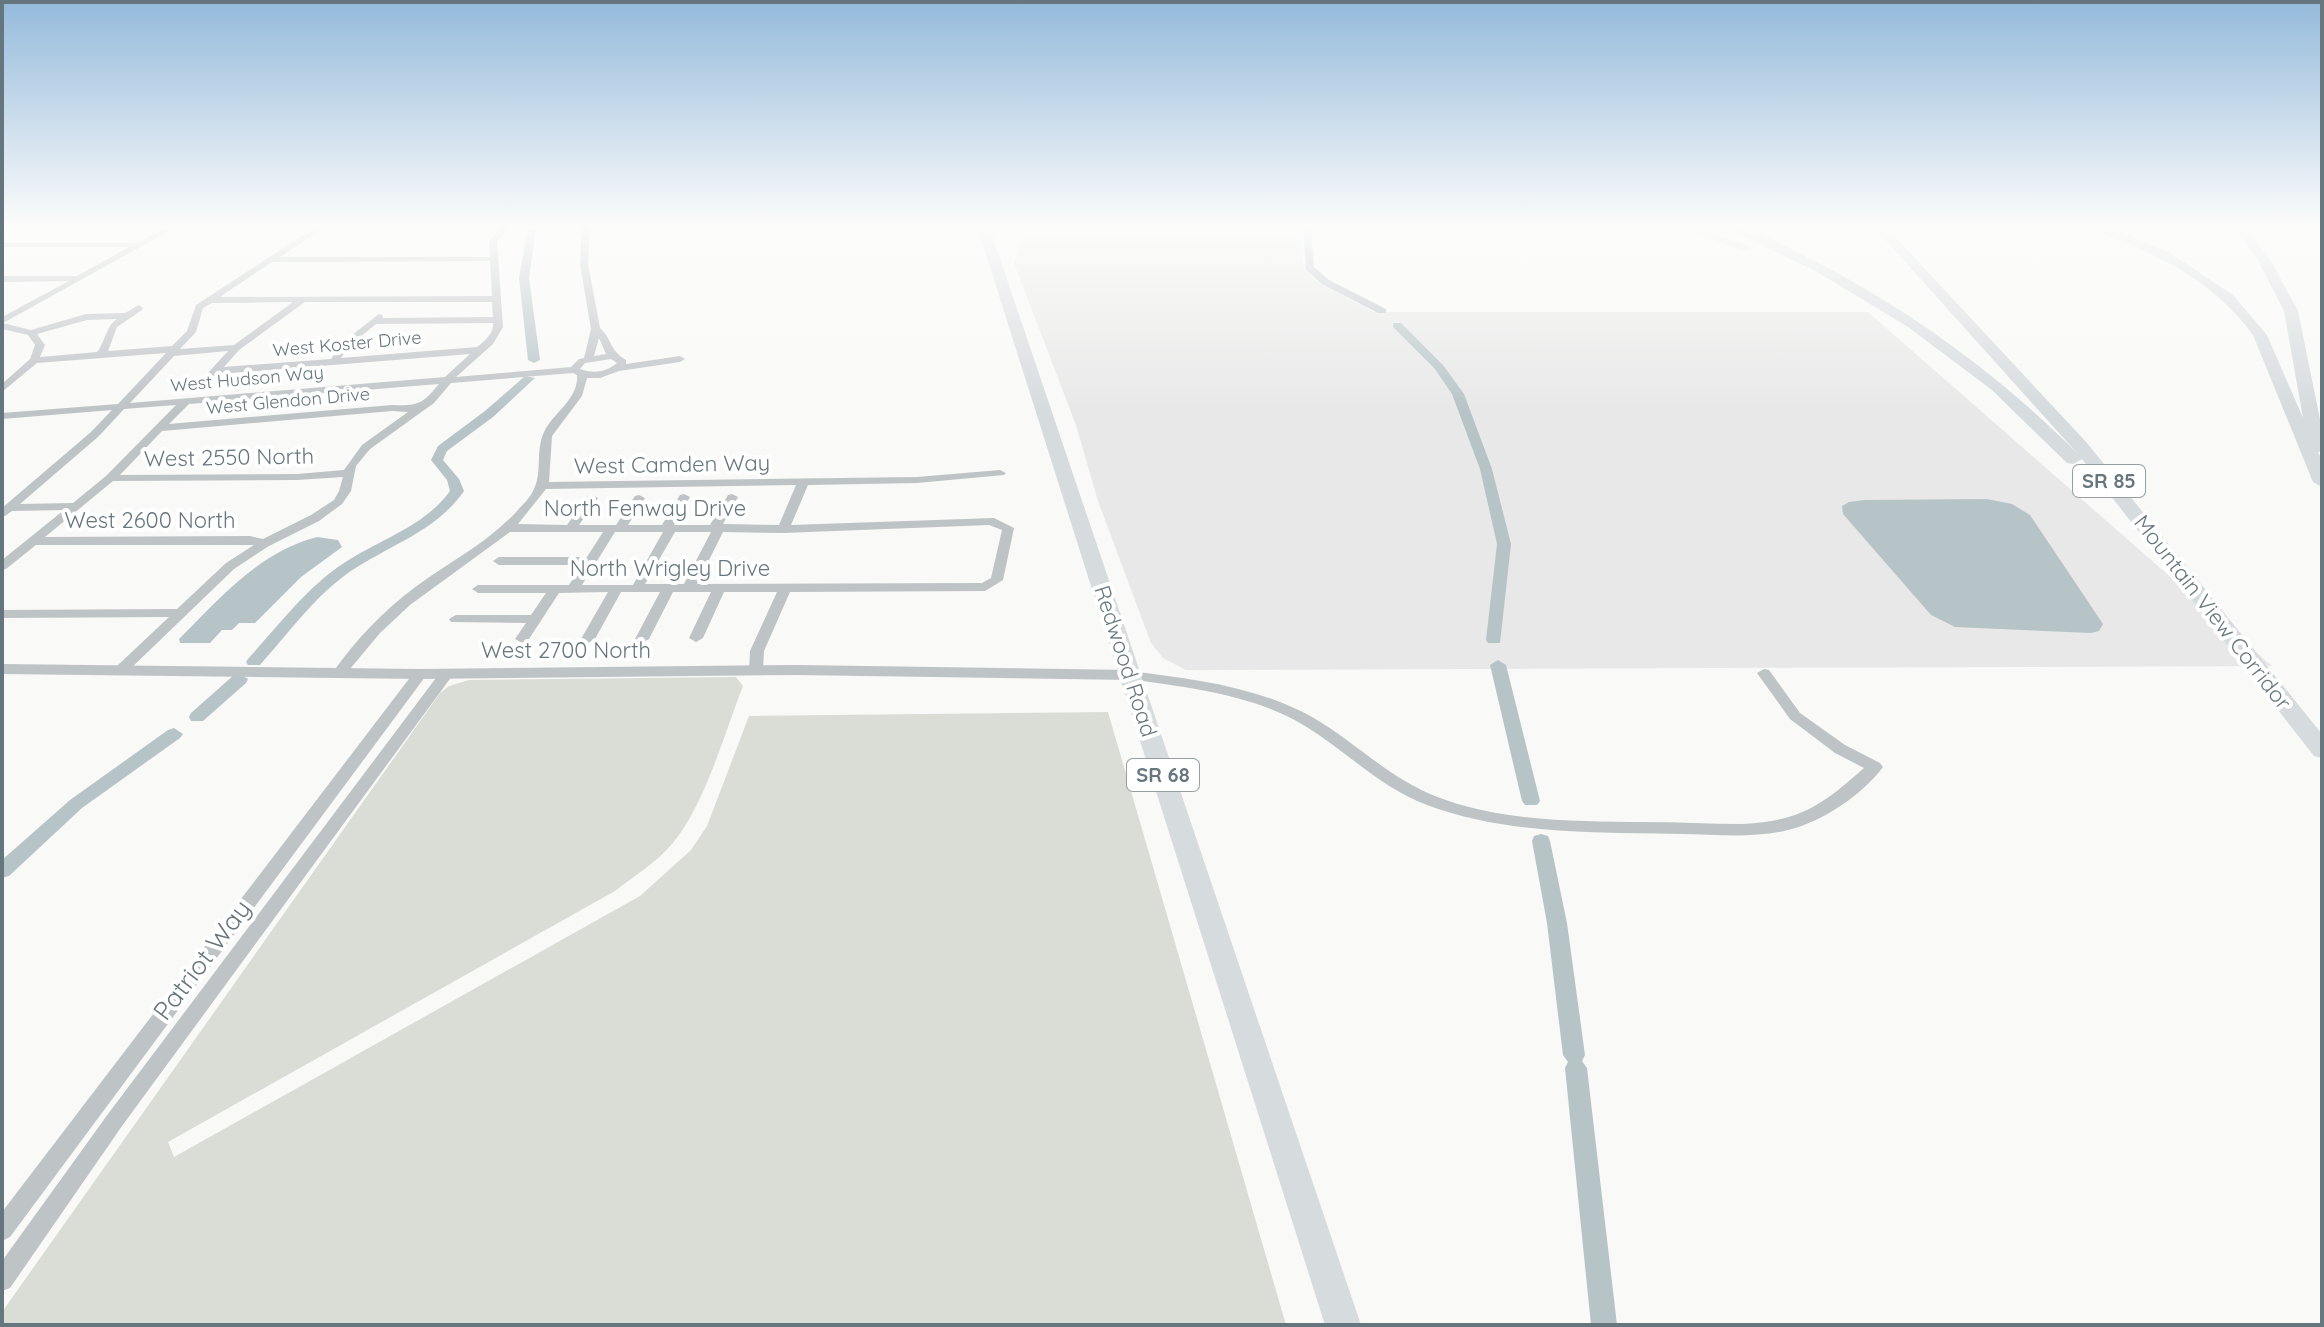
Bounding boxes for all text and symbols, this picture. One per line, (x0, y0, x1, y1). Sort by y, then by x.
street label: West Koster Drive (272, 326, 422, 361)
street label: West Hudson Way (169, 360, 325, 397)
street label: West Glendon Drive (205, 382, 371, 419)
street label: West 2550 North (144, 442, 314, 472)
street label: West Camden Way (574, 448, 770, 480)
road number: SR 85 (2073, 465, 2145, 497)
street label: North Fenway Drive (544, 494, 746, 522)
street label: West 2600 North (64, 506, 236, 534)
street label: Mountain View Corridor (2128, 509, 2298, 715)
street label: North Wrigley Drive (570, 554, 770, 582)
street label: Redwood Road (1088, 582, 1164, 740)
street label: West 2700 North (481, 636, 651, 664)
road number: SR 68 (1127, 759, 1199, 791)
street label: Patriot Way (146, 893, 258, 1027)

